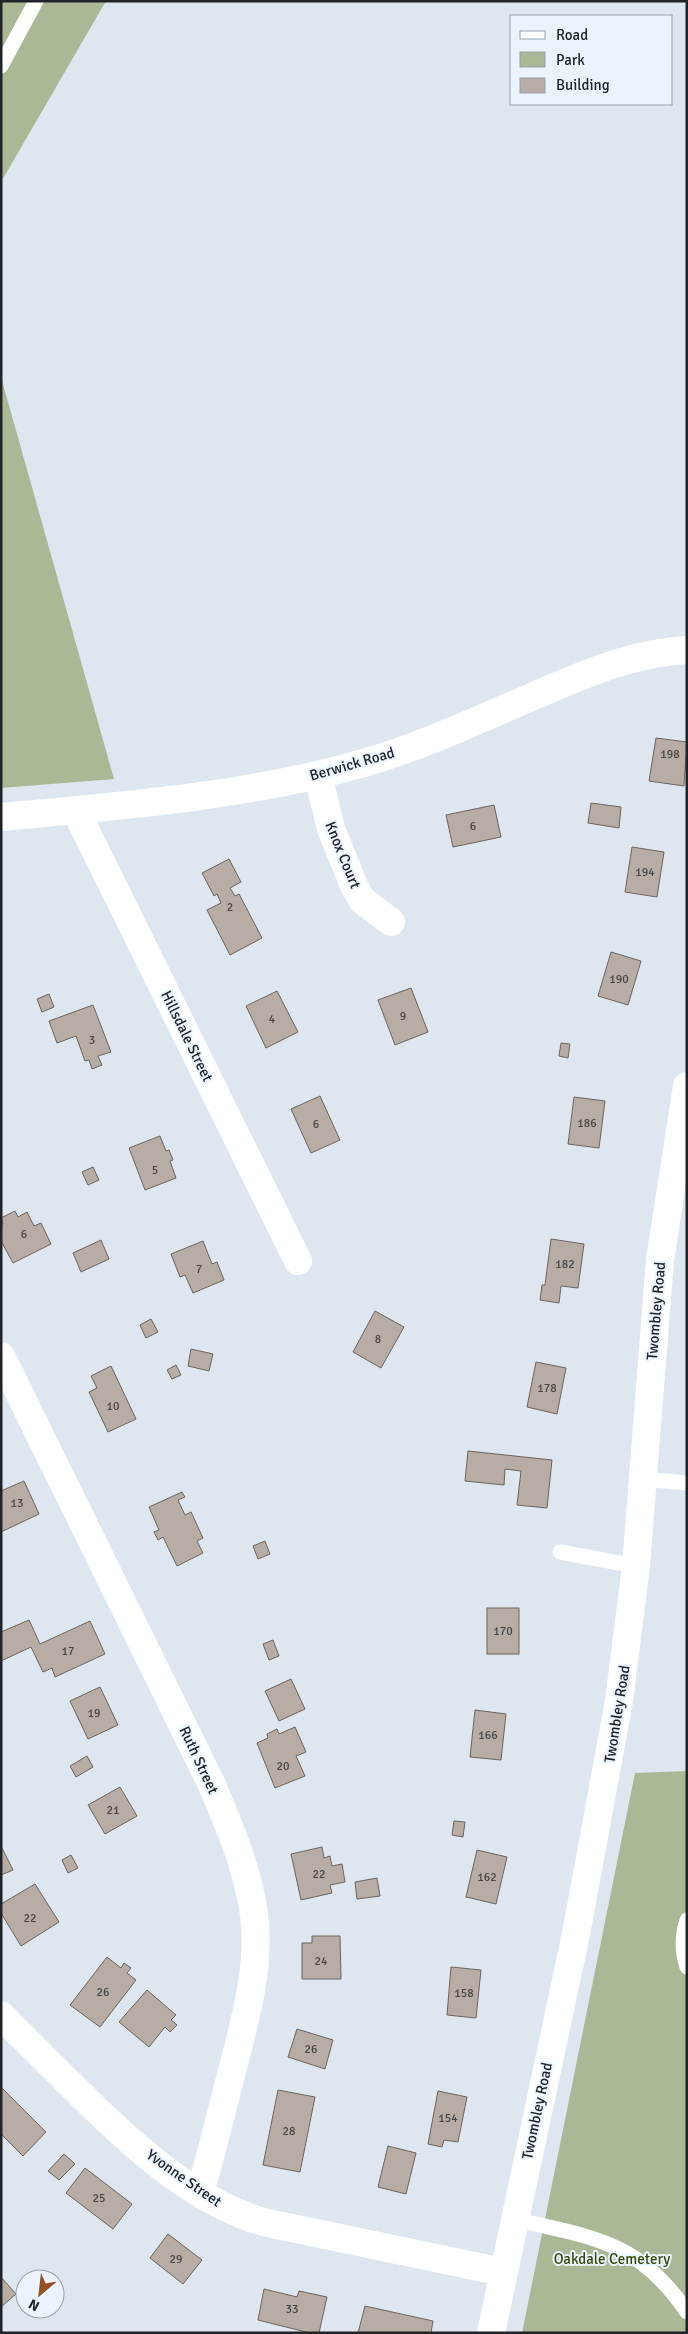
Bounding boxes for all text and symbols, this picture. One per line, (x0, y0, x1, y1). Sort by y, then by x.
legend (510, 15, 673, 105)
text: Road (556, 26, 588, 44)
text: Park (556, 51, 585, 69)
text: Building (556, 76, 610, 94)
street label: Berwick Road (307, 743, 397, 785)
house number: 198 (660, 747, 680, 762)
street label: Knox Court (321, 819, 365, 891)
house number: 6 (470, 819, 476, 834)
house number: 194 (635, 865, 655, 880)
house number: 2 (227, 900, 233, 915)
house number: 190 (609, 972, 629, 987)
street label: Hillsdale Street (157, 988, 217, 1084)
house number: 9 (400, 1009, 406, 1024)
house number: 4 (269, 1012, 276, 1027)
house number: 3 (89, 1033, 95, 1048)
house number: 186 (577, 1116, 597, 1131)
house number: 6 (313, 1117, 319, 1132)
house number: 5 (152, 1163, 158, 1178)
house number: 6 (21, 1227, 27, 1242)
house number: 182 (555, 1257, 575, 1272)
street label: Twombley Road (643, 1261, 669, 1361)
house number: 7 (196, 1262, 202, 1277)
house number: 8 (375, 1332, 381, 1347)
house number: 178 (537, 1381, 557, 1396)
house number: 10 (107, 1399, 119, 1414)
house number: 13 (11, 1496, 23, 1511)
house number: 170 (493, 1624, 513, 1639)
house number: 17 (62, 1644, 74, 1659)
street label: Twombley Road (600, 1664, 634, 1764)
house number: 19 (88, 1706, 100, 1721)
street label: Ruth Street (175, 1723, 223, 1797)
house number: 166 (478, 1728, 498, 1743)
house number: 20 (277, 1759, 289, 1774)
house number: 21 (107, 1803, 119, 1818)
house number: 22 (313, 1867, 325, 1882)
house number: 162 (477, 1870, 497, 1885)
house number: 22 (24, 1911, 36, 1926)
house number: 24 (315, 1954, 328, 1969)
house number: 26 (97, 1985, 109, 2000)
house number: 158 (454, 1986, 474, 2001)
house number: 26 (305, 2042, 317, 2057)
street label: Twombley Road (518, 2061, 556, 2161)
house number: 154 (438, 2111, 458, 2126)
house number: 28 (283, 2124, 295, 2139)
street label: Yvonne Street (143, 2145, 225, 2211)
house number: 25 (93, 2191, 105, 2206)
park label: Oakdale Cemetery (554, 2250, 670, 2268)
house number: 29 (170, 2252, 182, 2267)
north arrow (15, 2269, 65, 2319)
text: N (26, 2295, 42, 2315)
house number: 33 (286, 2302, 298, 2317)

